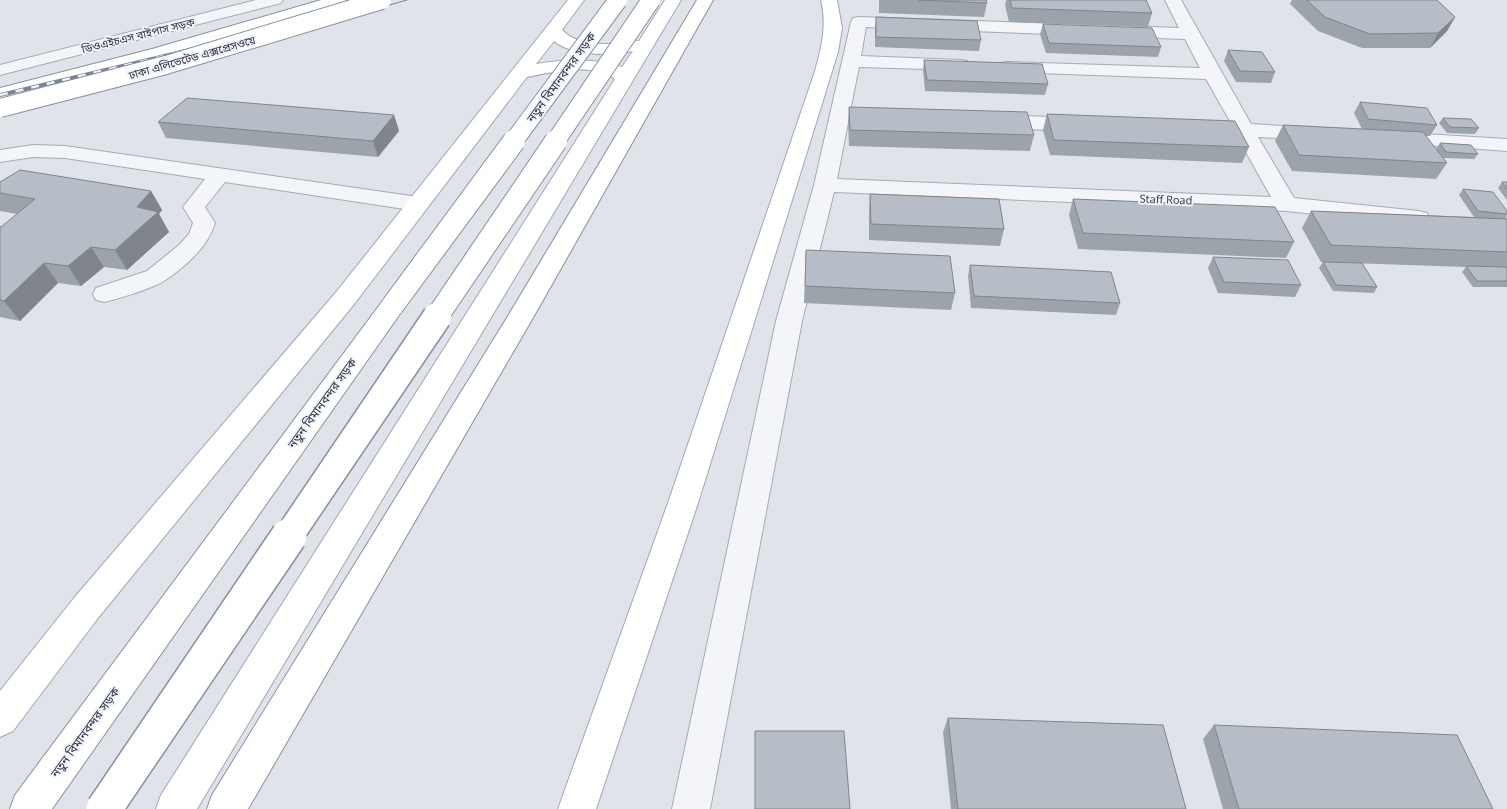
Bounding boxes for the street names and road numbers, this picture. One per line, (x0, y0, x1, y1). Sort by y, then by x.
street label: ডিওএইচএস বাইপাস সড়ক (79, 14, 196, 57)
street label: নতুন বিমানবন্দর সড়ক (522, 28, 600, 126)
street label: ঢাকা এলিভেটেড এক্সপ্রেসওয়ে (126, 32, 257, 83)
street label: Staff Road (1139, 191, 1193, 207)
street label: নতুন বিমানবন্দর সড়ক (283, 354, 361, 452)
street label: নতুন বিমানবন্দর সড়ক (46, 683, 124, 781)

